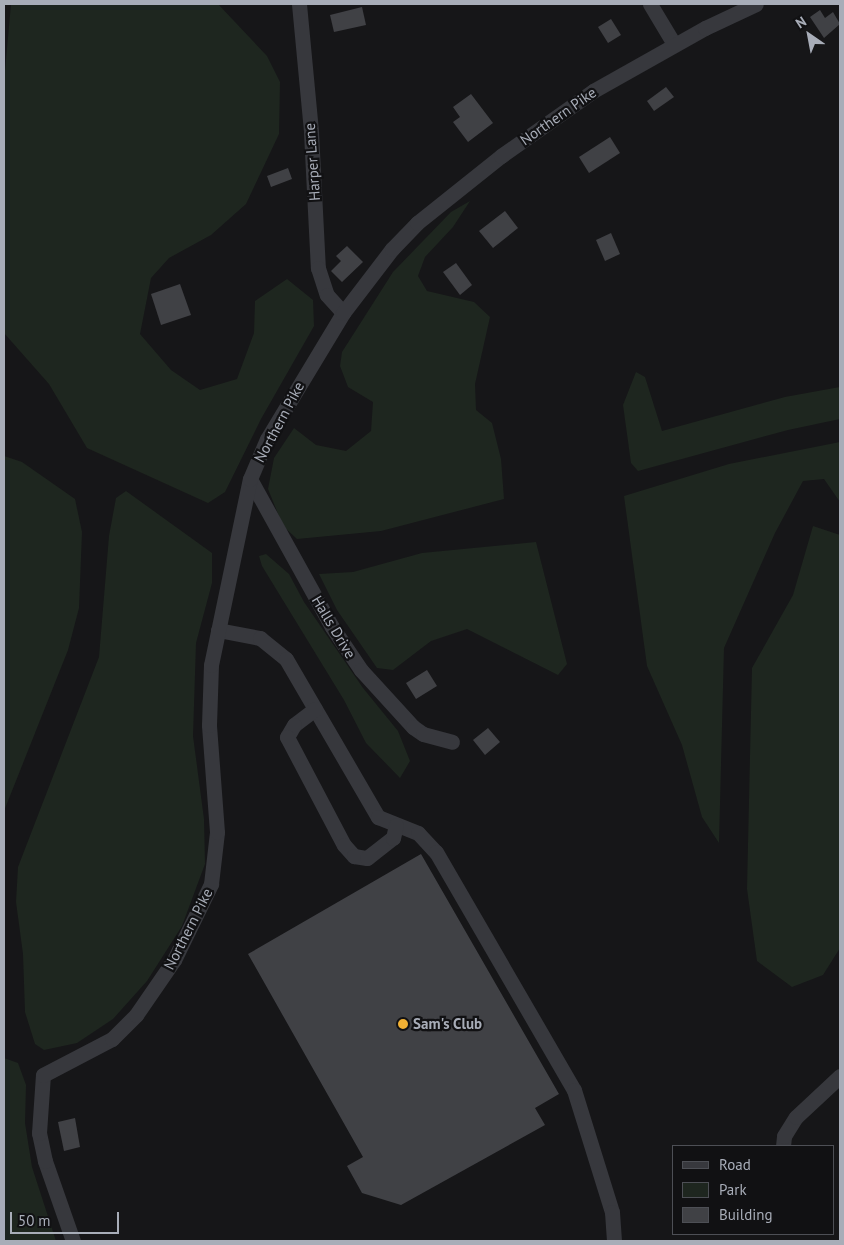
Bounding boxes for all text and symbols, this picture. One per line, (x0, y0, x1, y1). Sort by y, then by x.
north arrow (784, 10, 834, 60)
text: N (792, 12, 810, 32)
street label: Northern Pike (516, 83, 600, 149)
street label: Harper Lane (300, 122, 324, 202)
street label: Northern Pike (250, 379, 308, 465)
street label: Halls Drive (308, 592, 360, 662)
street label: Northern Pike (160, 885, 216, 973)
place label: Sam's Club (413, 1015, 482, 1033)
marker: Sam's Club (397, 1018, 409, 1030)
legend (672, 1145, 834, 1235)
text: Road (719, 1155, 751, 1174)
text: Park (719, 1180, 747, 1199)
scale bar (12, 1202, 121, 1234)
text: Building (719, 1205, 773, 1224)
text: 50 m (18, 1211, 51, 1230)

